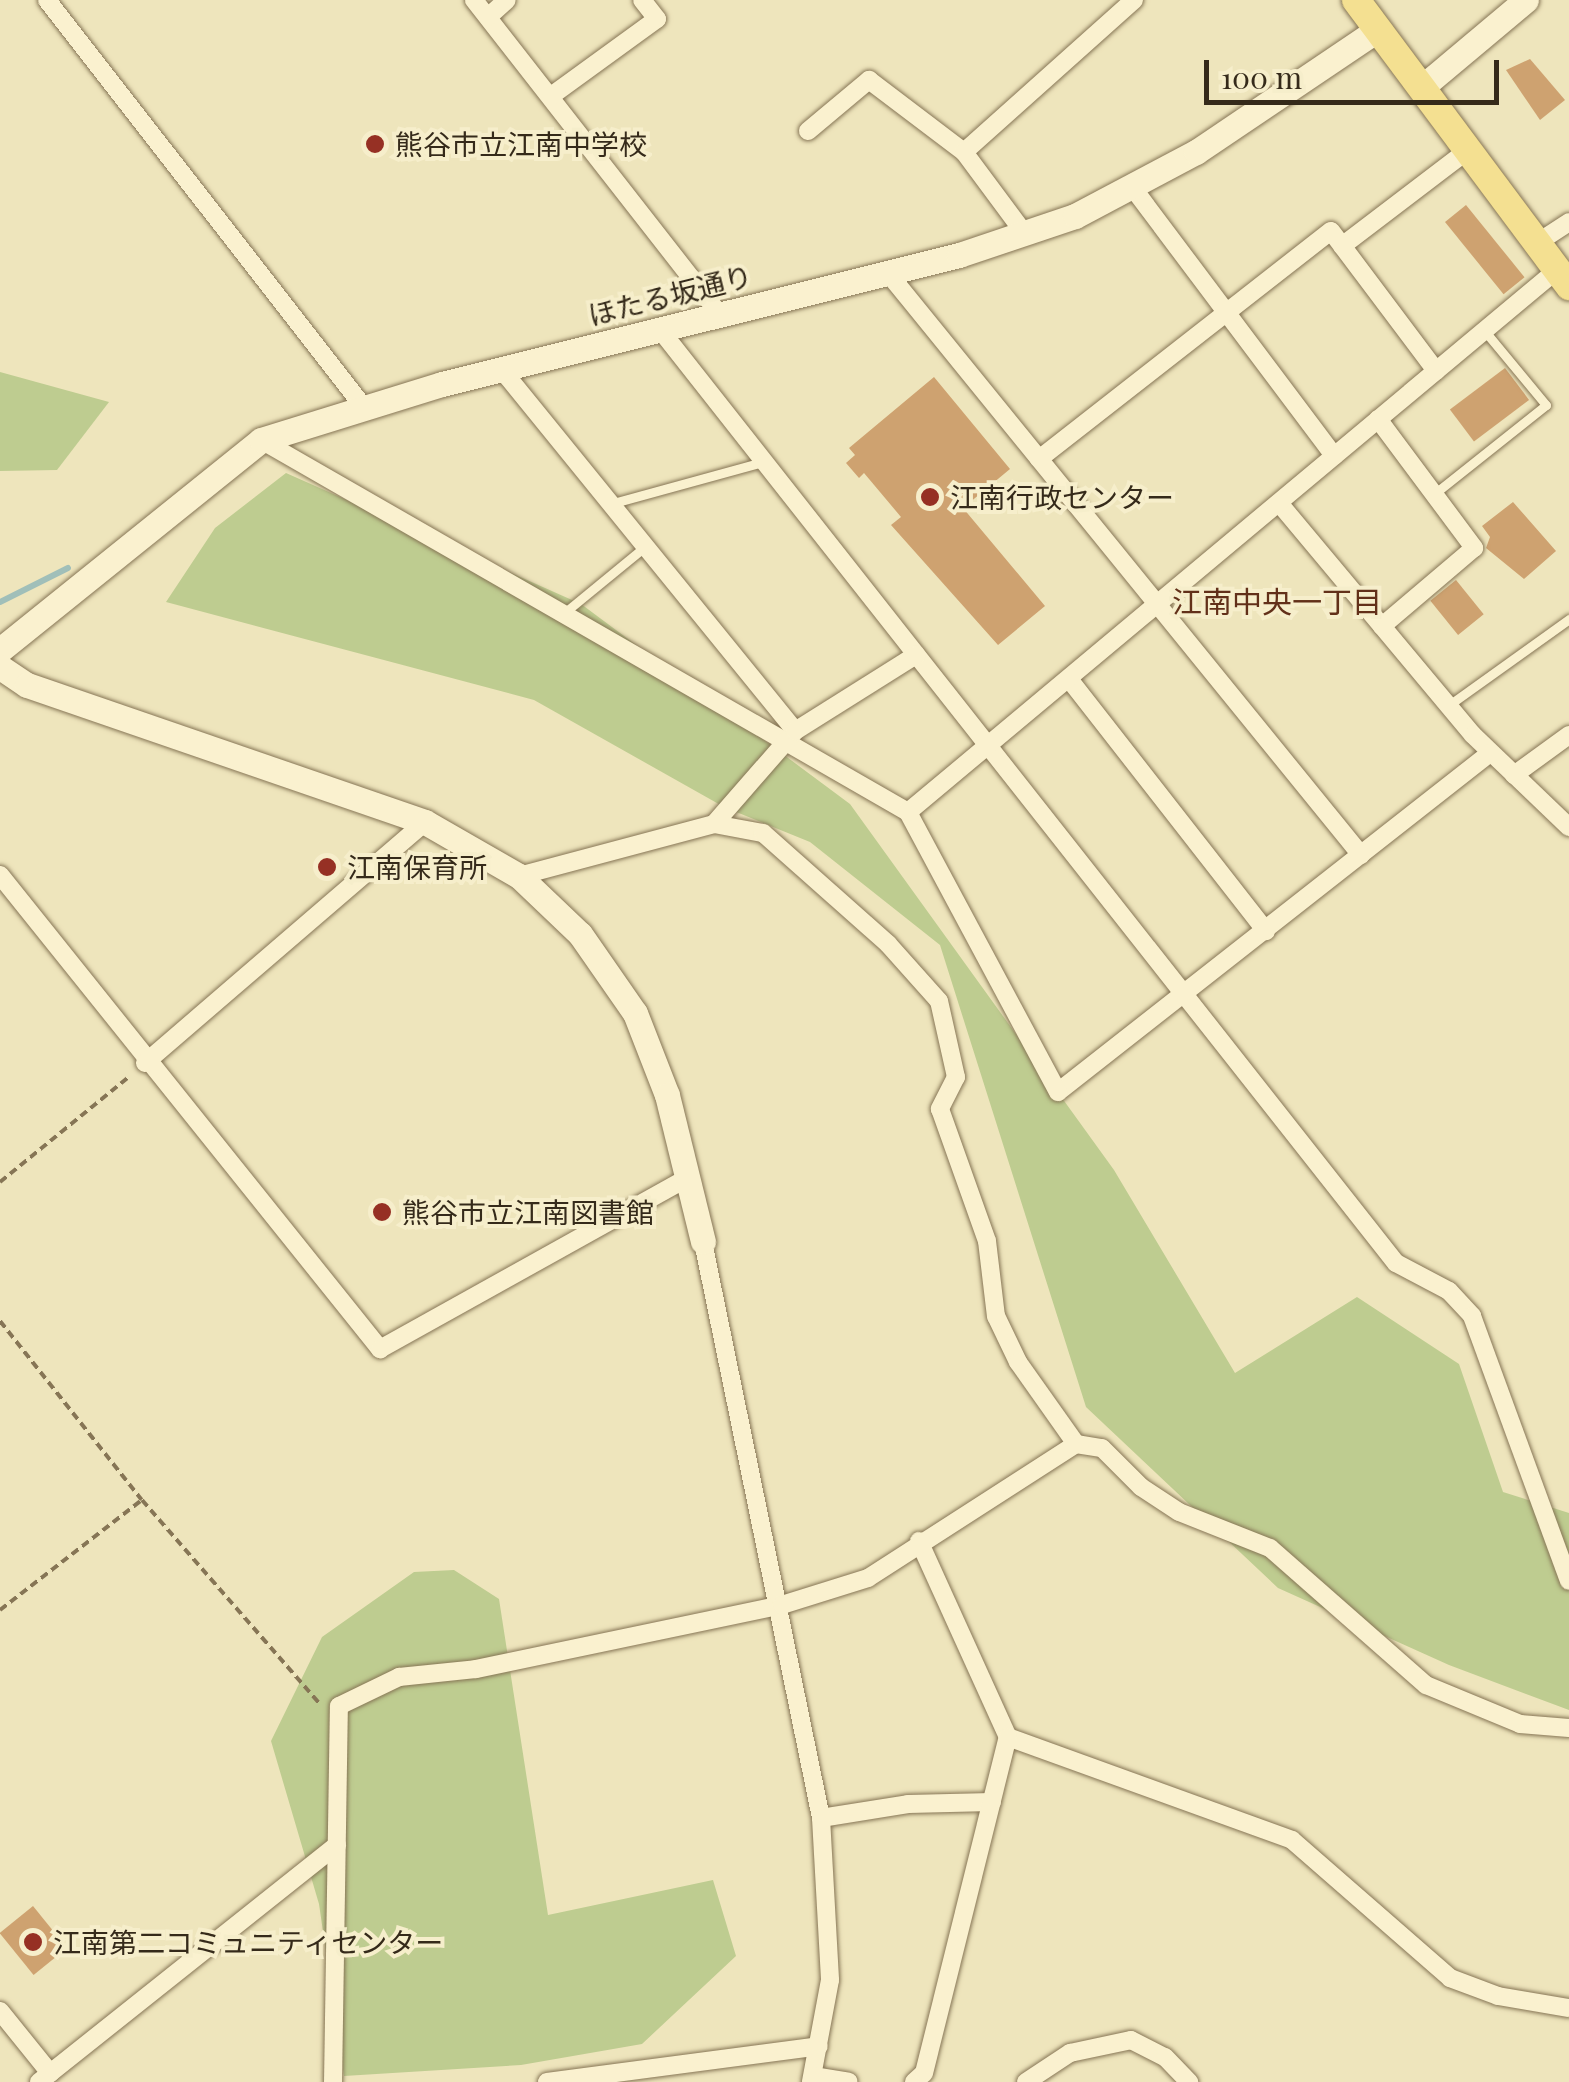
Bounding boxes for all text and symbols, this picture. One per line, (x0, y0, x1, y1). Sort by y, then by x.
scale bar (1209, 40, 1504, 102)
text: 100 m (1221, 57, 1302, 97)
place label: 熊谷市立江南中学校 (395, 127, 647, 161)
marker: 熊谷市立江南中学校 (364, 133, 386, 155)
street label: ほたる坂通り (584, 258, 756, 332)
place label: 江南行政センター (950, 480, 1174, 514)
marker: 江南行政センター (919, 486, 941, 508)
district label: 江南中央一丁目 (1172, 583, 1382, 619)
place label: 江南保育所 (347, 850, 487, 884)
marker: 江南保育所 (316, 856, 338, 878)
place label: 熊谷市立江南図書館 (402, 1195, 654, 1229)
marker: 熊谷市立江南図書館 (371, 1201, 393, 1223)
place label: 江南第二コミュニティセンター (53, 1925, 445, 1959)
marker: 江南第二コミュニティセンター (22, 1931, 44, 1953)

